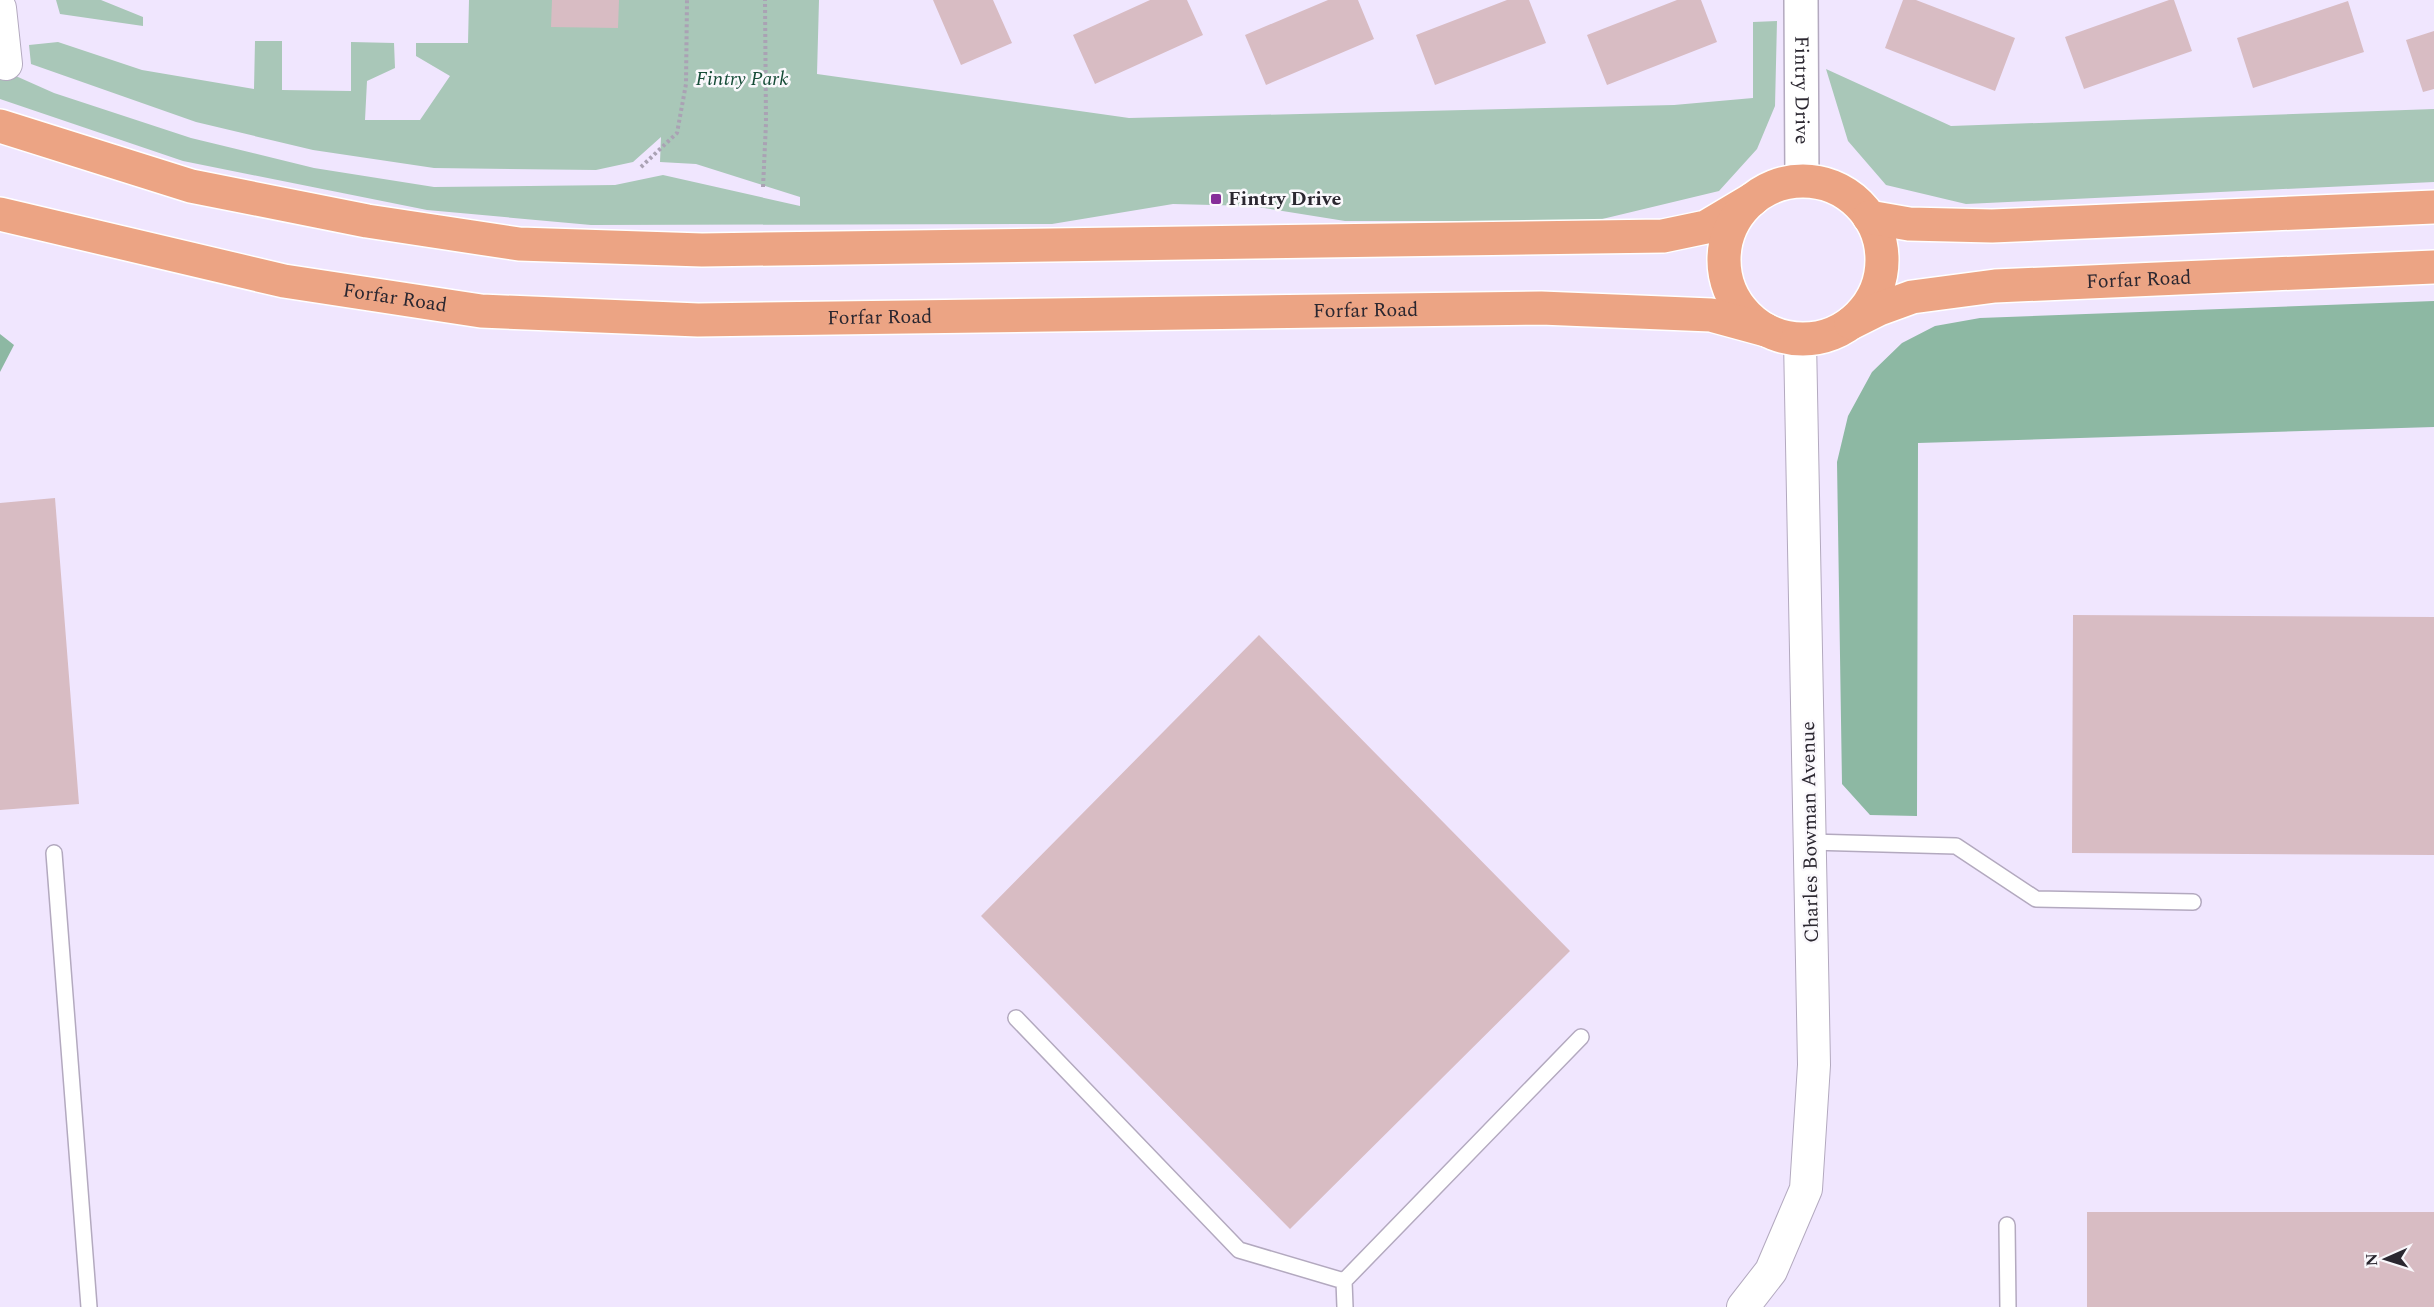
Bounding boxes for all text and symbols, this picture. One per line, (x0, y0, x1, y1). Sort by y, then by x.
street label: Fintry Drive (1786, 35, 1817, 145)
park label: Fintry Park (695, 64, 789, 94)
place label: Fintry Drive (1228, 184, 1341, 214)
marker: Fintry Drive (1209, 192, 1223, 206)
street label: Forfar Road (2085, 263, 2192, 297)
street label: Forfar Road (341, 275, 449, 321)
street label: Forfar Road (1313, 295, 1419, 326)
street label: Forfar Road (827, 302, 933, 333)
street label: Charles Bowman Avenue (1793, 721, 1827, 943)
north arrow (2356, 1229, 2416, 1289)
text: N (2360, 1253, 2384, 1267)

